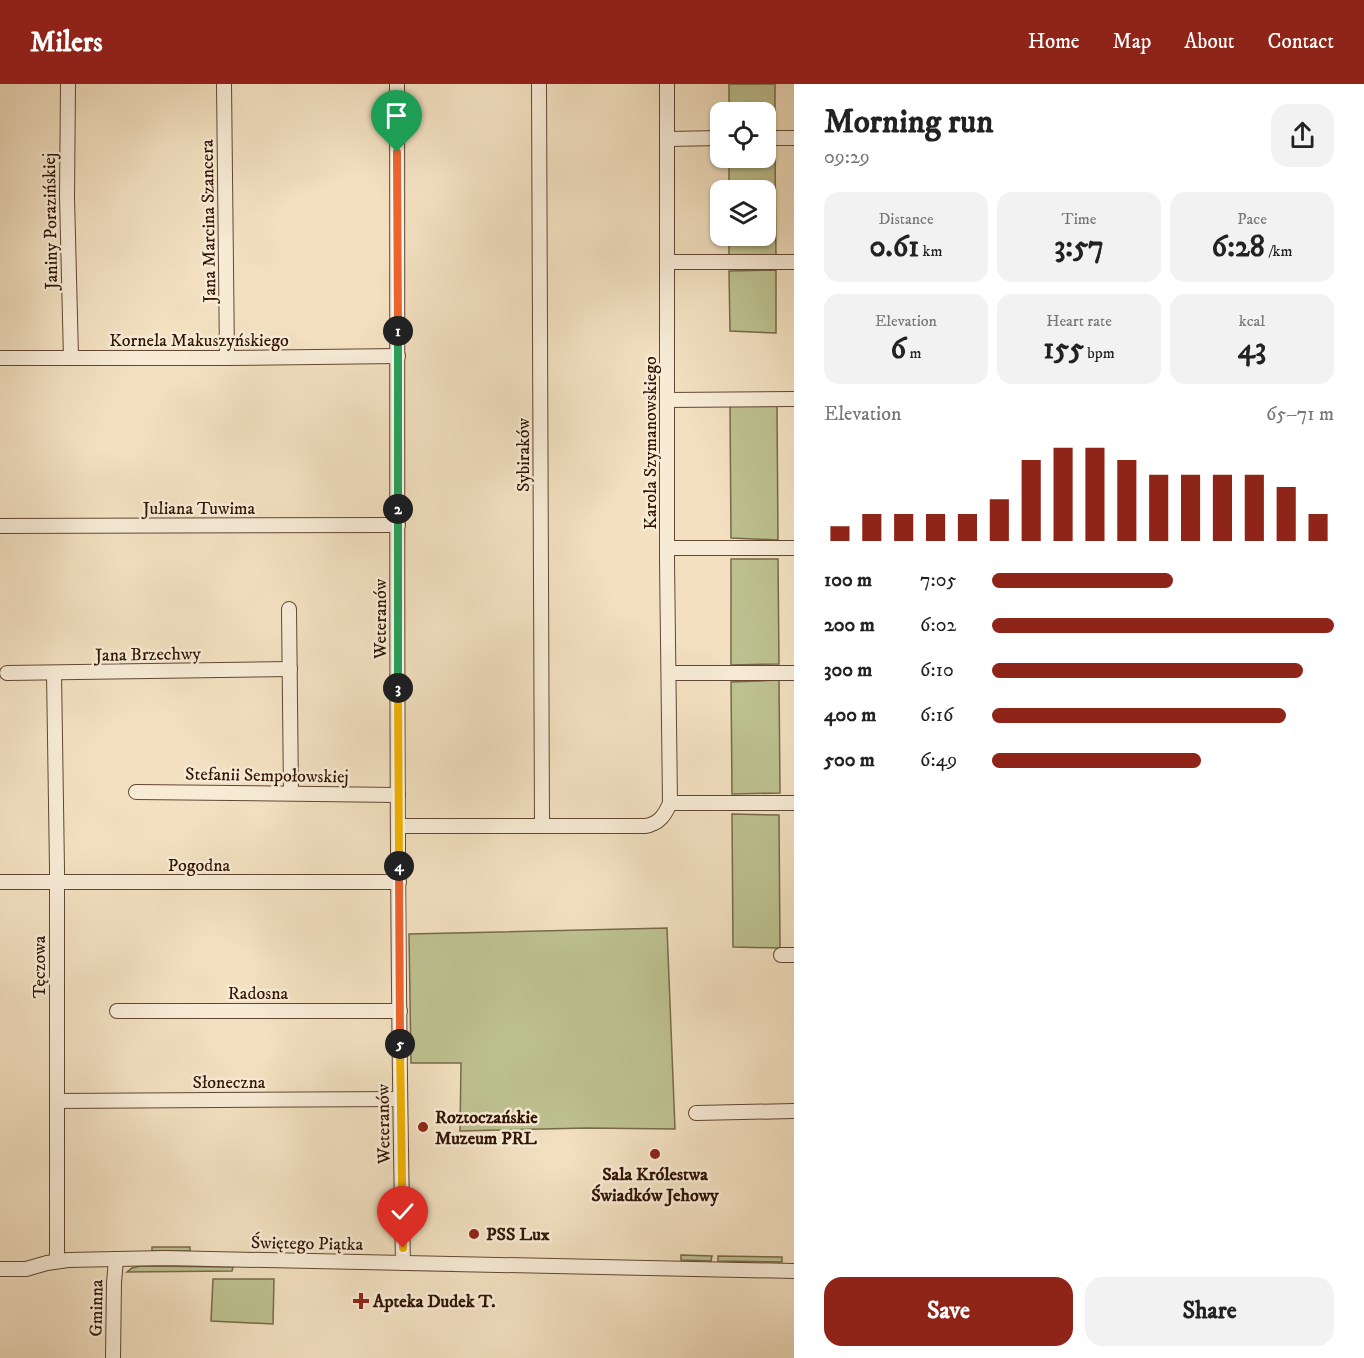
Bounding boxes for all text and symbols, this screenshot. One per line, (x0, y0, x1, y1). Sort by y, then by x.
text: Milers (30, 25, 103, 60)
text: Home (1028, 29, 1080, 55)
text: Map (1113, 29, 1151, 55)
text: About (1184, 29, 1235, 55)
text: Contact (1268, 29, 1334, 55)
pin (371, 90, 422, 152)
icon: arrive (380, 99, 413, 132)
map controls (710, 102, 776, 246)
button: locate (710, 102, 776, 168)
text: Morning run (824, 102, 993, 143)
button: share (1271, 104, 1334, 167)
street label: Jana Marcina Szancera (197, 139, 221, 305)
text: 09:29 (824, 145, 870, 170)
street label: Janiny Porazińskiej (39, 153, 63, 291)
button: layers (710, 180, 776, 246)
text: Distance (878, 209, 934, 229)
text: Time (1062, 209, 1096, 229)
text: Pace (1237, 209, 1267, 229)
text: 0.61 (869, 229, 919, 266)
text: 3:57 (1054, 229, 1104, 266)
text: 6:28 (1212, 229, 1265, 266)
text: km (919, 241, 943, 261)
text: /km (1265, 241, 1292, 261)
text: Elevation (875, 311, 937, 331)
text: Heart rate (1046, 311, 1112, 331)
text: kcal (1239, 311, 1265, 331)
pin: 1 (383, 316, 413, 346)
text: 1 (395, 321, 401, 341)
street label: Kornela Makuszyńskiego (109, 330, 289, 352)
text: 6 (890, 331, 906, 368)
text: 155 (1043, 331, 1084, 368)
text: 43 (1238, 331, 1266, 368)
text: m (906, 343, 922, 363)
text: bpm (1084, 343, 1115, 363)
street label: Karola Szymanowskiego (640, 356, 662, 530)
text: Elevation (824, 402, 901, 427)
text: 65–71 m (1266, 402, 1334, 427)
street label: Sybiraków (513, 417, 535, 492)
pin: 2 (383, 494, 413, 524)
street label: Juliana Tuwima (141, 498, 256, 520)
text: 2 (394, 499, 402, 519)
text: 100 m (824, 568, 872, 593)
text: 7:05 (920, 568, 956, 593)
street label: Weteranów (370, 578, 392, 660)
text: 200 m (824, 613, 875, 638)
text: 6:02 (920, 613, 956, 638)
street label: Jana Brzechwy (93, 643, 202, 667)
text: 300 m (824, 658, 872, 683)
text: 6:10 (920, 658, 954, 683)
pin: 3 (383, 673, 413, 703)
text: 3 (395, 678, 401, 698)
text: 400 m (824, 703, 876, 728)
text: 6:16 (920, 703, 953, 728)
text: 500 m (824, 748, 875, 773)
text: 6:49 (920, 748, 957, 773)
street label: Stefanii Sempołowskiej (185, 764, 349, 788)
pin: 4 (384, 851, 414, 881)
street label: Pogodna (168, 855, 231, 877)
text: 4 (394, 856, 404, 876)
street label: Tęczowa (29, 935, 51, 998)
street label: Radosna (228, 983, 289, 1005)
pin: 5 (385, 1029, 415, 1059)
text: 5 (396, 1034, 404, 1054)
street label: Słoneczna (193, 1072, 266, 1094)
street label: Weteranów (372, 1083, 396, 1165)
place label: Roztoczańskie Muzeum PRL (435, 1107, 538, 1150)
marker: Roztoczańskie Muzeum PRL (416, 1120, 430, 1134)
marker: Sala Królestwa Świadków Jehowy (648, 1147, 662, 1161)
place label: Sala Królestwa Świadków Jehowy (591, 1164, 719, 1207)
pin (377, 1186, 428, 1248)
icon: check (386, 1195, 419, 1228)
place label: PSS Lux (486, 1224, 550, 1246)
marker: PSS Lux (467, 1227, 481, 1241)
street label: Świętego Piątka (251, 1231, 364, 1256)
button: Save (824, 1277, 1073, 1346)
button: Share (1085, 1277, 1334, 1346)
street label: Gminna (86, 1279, 109, 1337)
place label: Apteka Dudek T. (372, 1291, 496, 1313)
marker: Apteka Dudek T. (354, 1294, 368, 1308)

